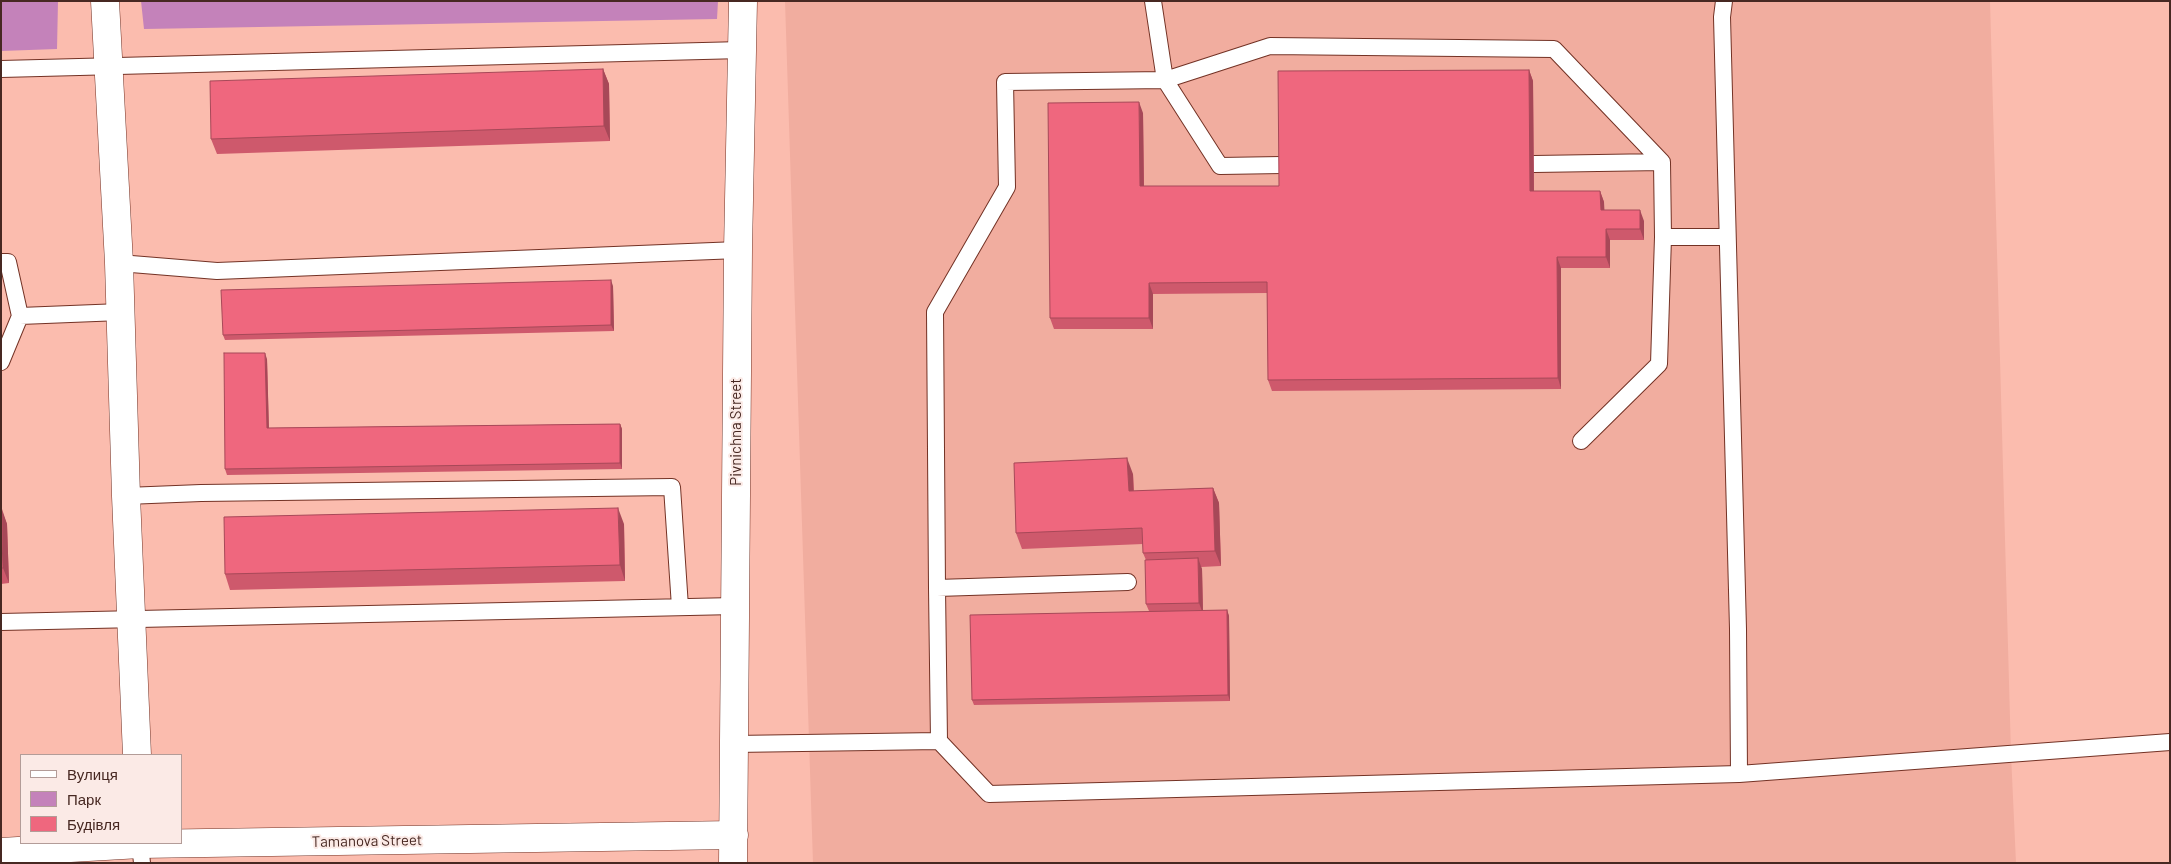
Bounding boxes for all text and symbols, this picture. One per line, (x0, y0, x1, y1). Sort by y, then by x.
street label: Pivnichna Street (727, 378, 745, 486)
legend (20, 754, 182, 844)
text: Вулиця (67, 765, 118, 783)
text: Парк (67, 790, 101, 808)
text: Будівля (67, 815, 120, 833)
street label: Tamanova Street (312, 831, 422, 851)

